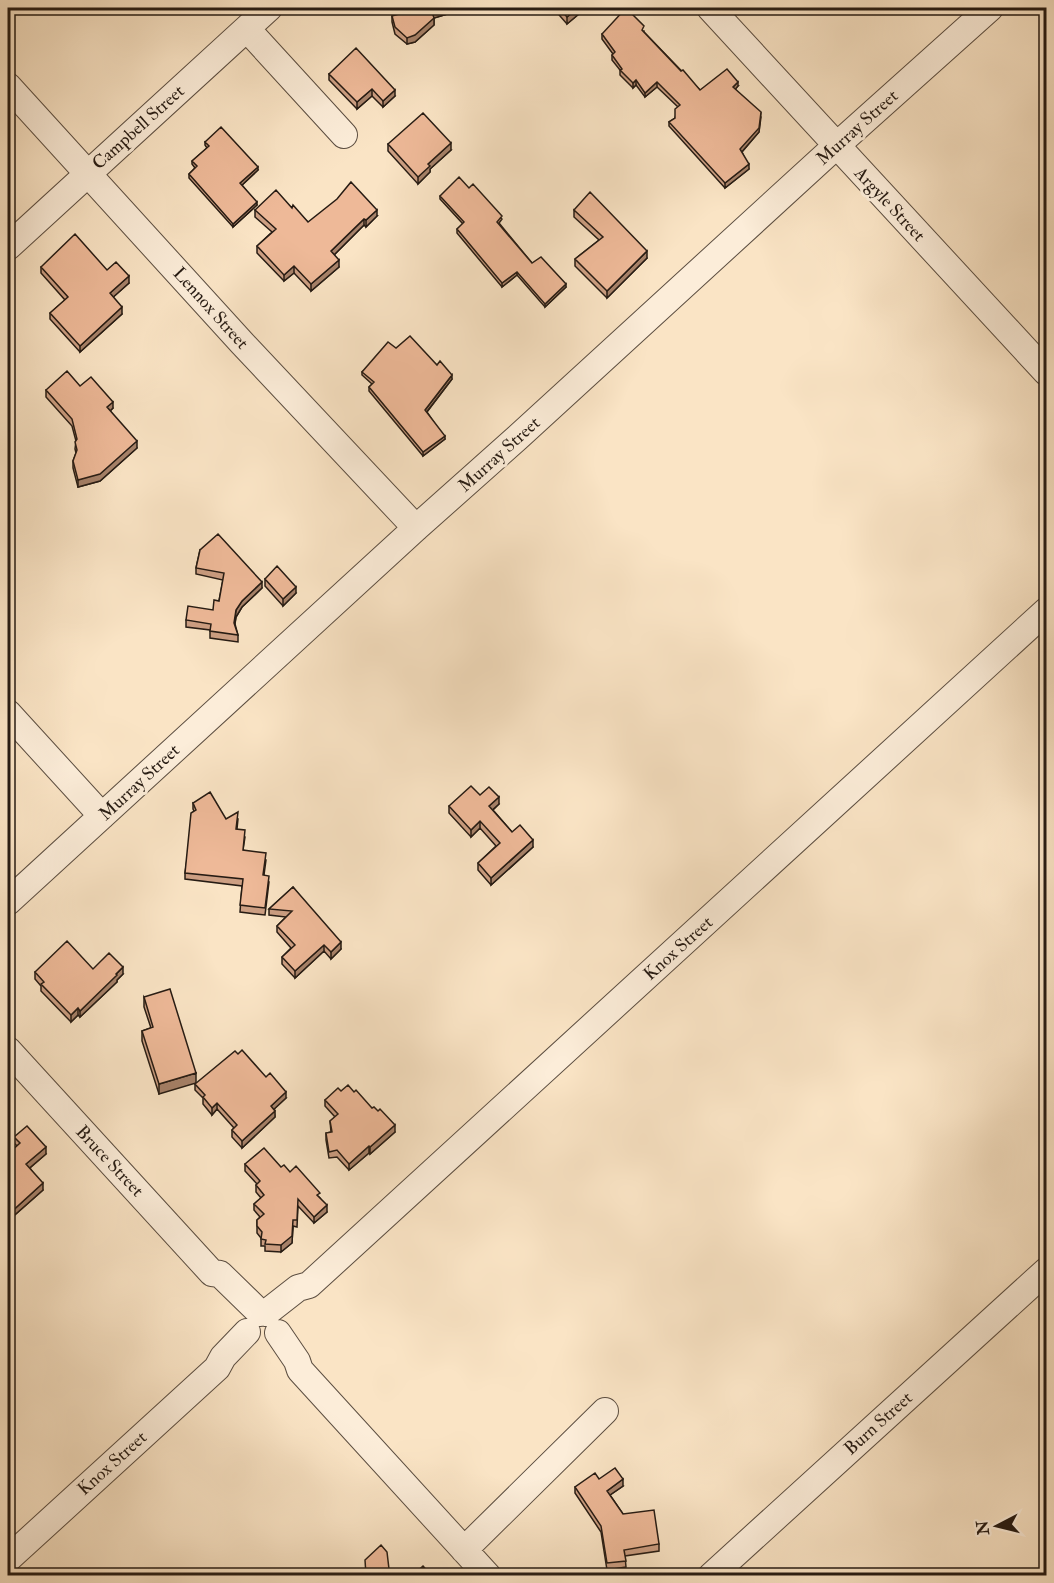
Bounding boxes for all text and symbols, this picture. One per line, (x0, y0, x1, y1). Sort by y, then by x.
street label: Campbell Street (87, 80, 189, 175)
street label: Murray Street (812, 85, 903, 170)
street label: Argyle Street (848, 161, 930, 247)
street label: Lennox Street (168, 262, 254, 354)
street label: Murray Street (454, 412, 545, 497)
street label: Murray Street (94, 739, 185, 826)
street label: Knox Street (639, 911, 718, 986)
street label: Bruce Street (71, 1121, 149, 1202)
street label: Burn Street (839, 1387, 917, 1460)
street label: Knox Street (73, 1426, 152, 1501)
north arrow (967, 1496, 1027, 1556)
text: N (972, 1519, 994, 1537)

